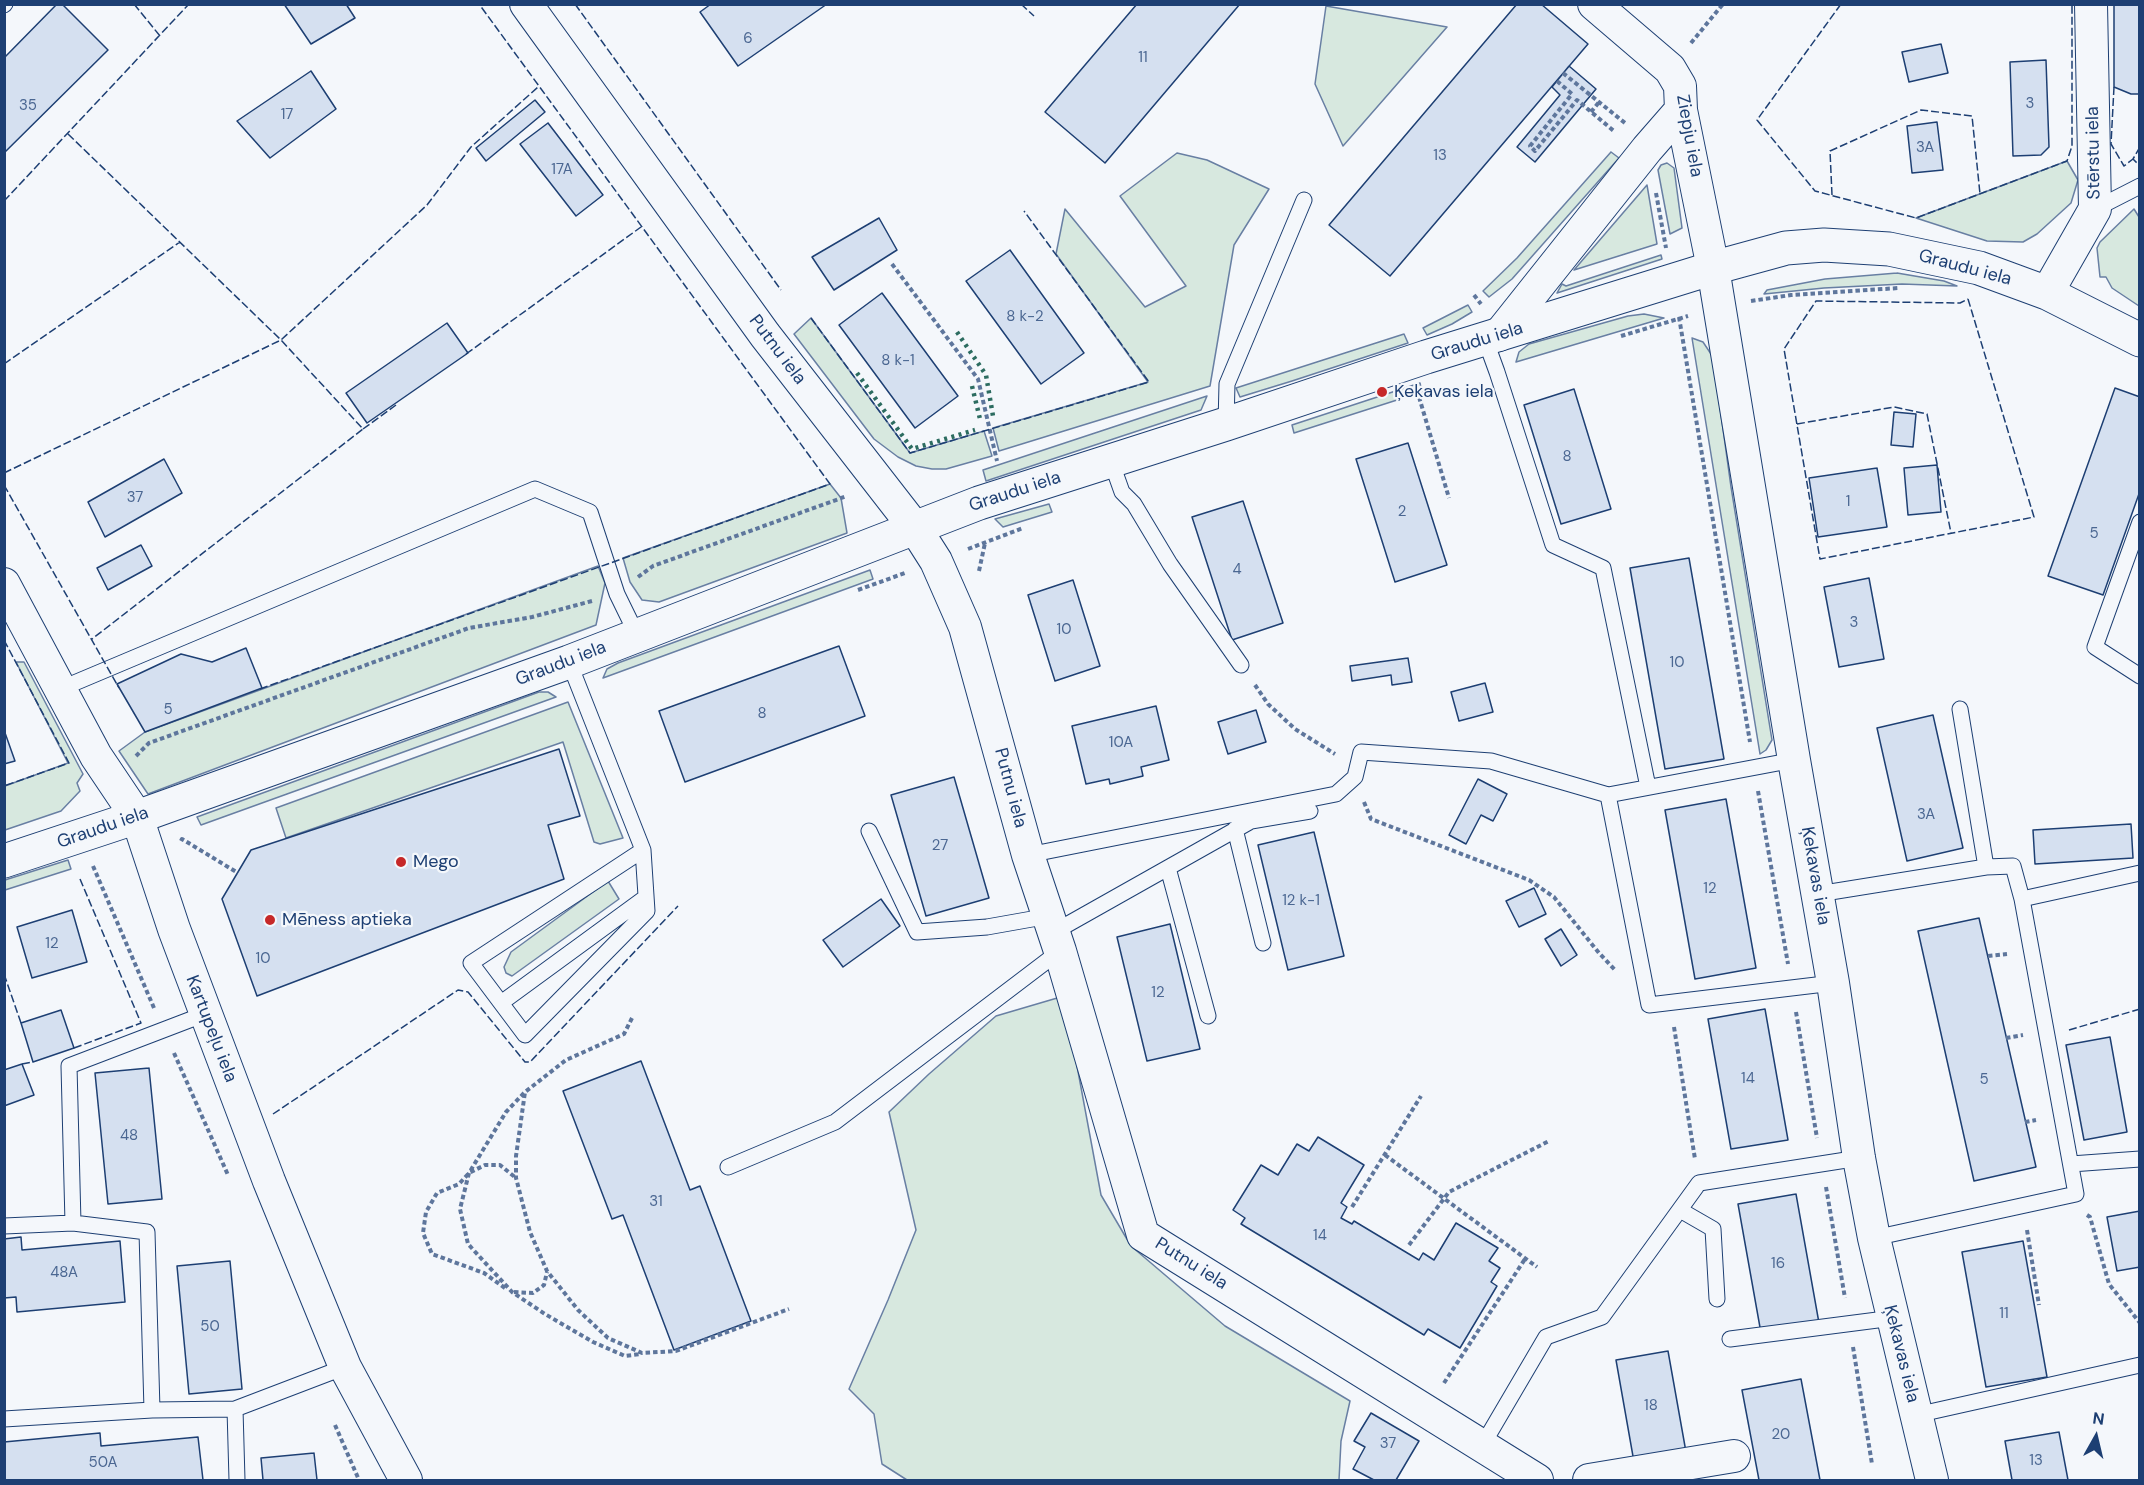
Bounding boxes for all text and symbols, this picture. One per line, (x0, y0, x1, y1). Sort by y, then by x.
house number: 6 (743, 30, 753, 48)
house number: 11 (1138, 49, 1148, 67)
street label: Ziepju iela (1671, 93, 1707, 179)
house number: 3 (2026, 95, 2034, 113)
house number: 35 (19, 97, 37, 115)
house number: 17 (281, 106, 293, 124)
street label: Stērstu iela (2082, 106, 2106, 200)
house number: 3A (1916, 139, 1934, 157)
house number: 13 (1433, 147, 1447, 165)
house number: 17A (551, 161, 573, 179)
street label: Graudu iela (1916, 245, 2014, 291)
house number: 8 k-2 (1006, 308, 1044, 326)
street label: Putnu iela (744, 311, 810, 389)
street label: Graudu iela (1428, 318, 1526, 366)
house number: 8 k-1 (881, 352, 915, 370)
place label: Ķekavas iela (1394, 381, 1494, 403)
marker: Ķekavas iela (1375, 385, 1389, 399)
house number: 8 (1562, 448, 1572, 466)
street label: Graudu iela (966, 467, 1064, 517)
house number: 37 (127, 489, 143, 507)
house number: 1 (1846, 493, 1850, 511)
house number: 2 (1398, 503, 1406, 521)
house number: 5 (2089, 525, 2099, 543)
house number: 4 (1232, 561, 1242, 579)
house number: 3 (1850, 614, 1858, 632)
house number: 10 (1057, 621, 1071, 639)
street label: Graudu iela (513, 637, 609, 691)
house number: 10 (1670, 654, 1684, 672)
house number: 5 (163, 701, 173, 719)
house number: 8 (757, 705, 767, 723)
house number: 10A (1109, 734, 1133, 752)
street label: Putnu iela (989, 746, 1031, 830)
street label: Graudu iela (55, 802, 151, 854)
house number: 3A (1917, 806, 1935, 824)
street label: Ķekavas iela (1796, 825, 1834, 927)
house number: 27 (932, 837, 948, 855)
place label: Mego (413, 851, 459, 873)
marker: Mego (394, 855, 408, 869)
house number: 12 (1703, 880, 1717, 898)
house number: 12 k-1 (1282, 892, 1320, 910)
place label: Mēness aptieka (282, 909, 412, 931)
marker: Mēness aptieka (263, 913, 277, 927)
house number: 12 (45, 935, 59, 953)
house number: 10 (256, 950, 270, 968)
street label: Kartupeļu iela (181, 972, 241, 1086)
house number: 12 (1151, 984, 1165, 1002)
house number: 14 (1741, 1070, 1755, 1088)
house number: 5 (1979, 1071, 1989, 1089)
house number: 48 (120, 1127, 138, 1145)
house number: 31 (649, 1193, 663, 1211)
house number: 14 (1313, 1227, 1327, 1245)
street label: Putnu iela (1151, 1233, 1231, 1295)
house number: 16 (1771, 1255, 1785, 1273)
house number: 48A (50, 1264, 78, 1282)
street label: Ķekavas iela (1878, 1303, 1924, 1405)
house number: 11 (1999, 1305, 2009, 1323)
house number: 50 (200, 1318, 220, 1336)
house number: 18 (1644, 1397, 1658, 1415)
north arrow (2066, 1407, 2126, 1467)
text: N (2091, 1407, 2106, 1430)
house number: 20 (1772, 1426, 1790, 1444)
house number: 37 (1380, 1435, 1396, 1453)
house number: 13 (2029, 1452, 2043, 1470)
house number: 50A (89, 1454, 117, 1472)

